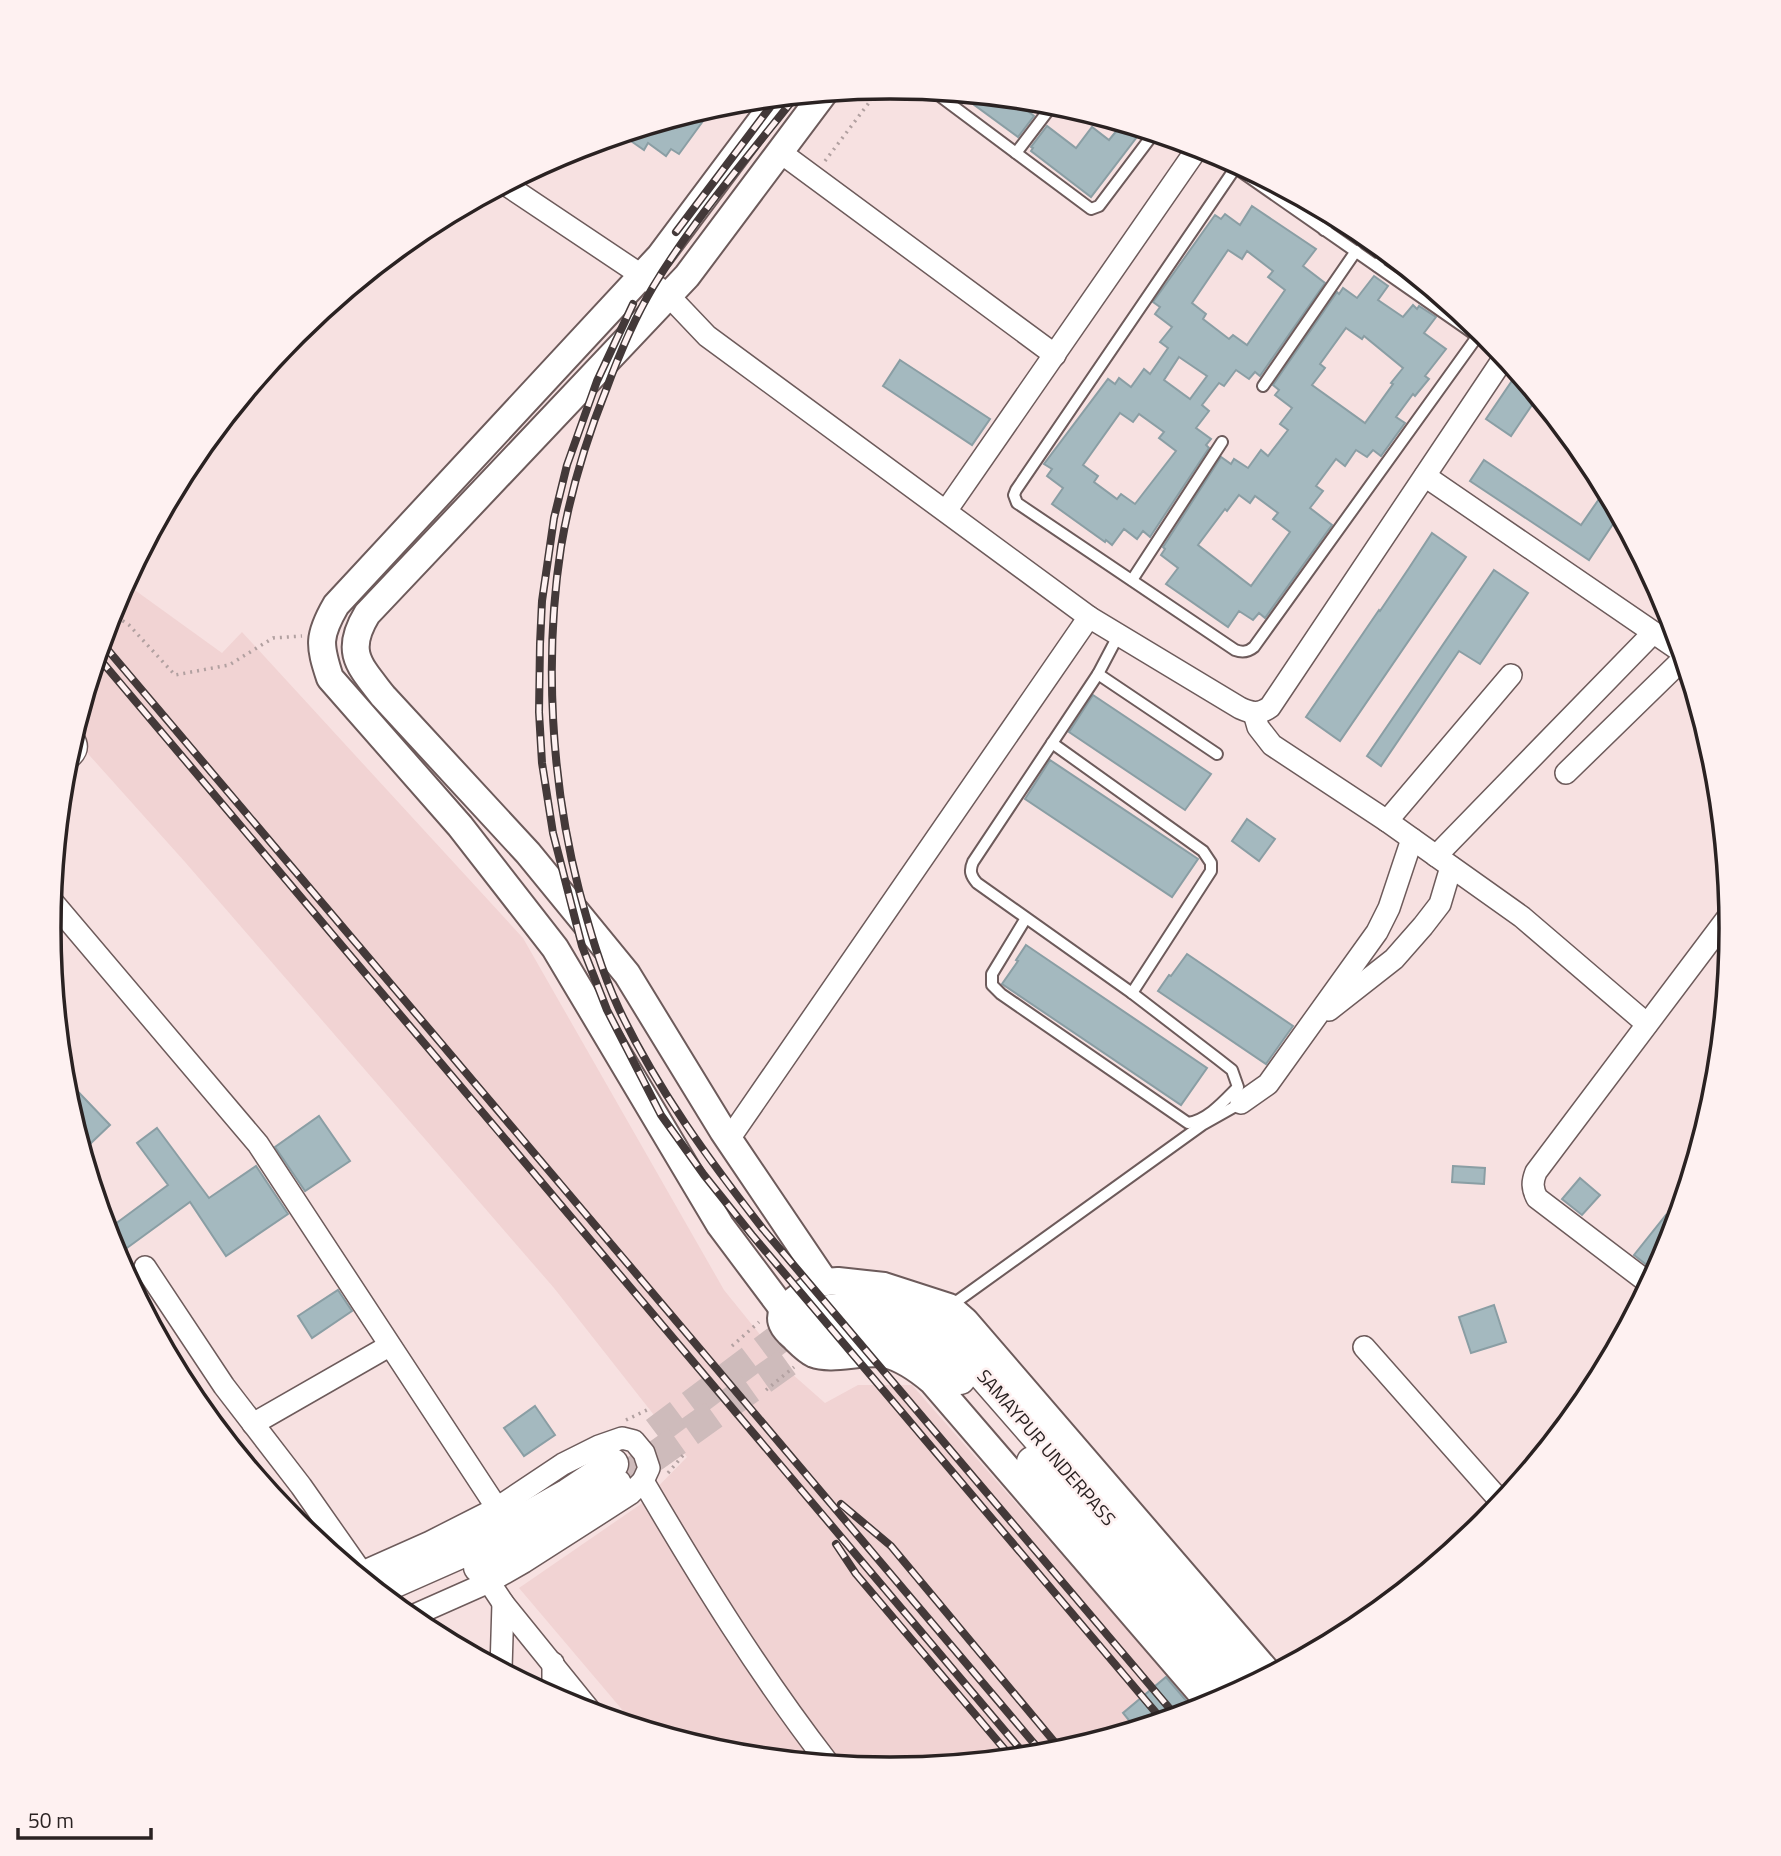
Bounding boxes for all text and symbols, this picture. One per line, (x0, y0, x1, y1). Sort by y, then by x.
street label: SAMAYPUR UNDERPASS (971, 1362, 1123, 1532)
scale bar (18, 1797, 150, 1841)
text: 50 m (28, 1804, 74, 1836)

